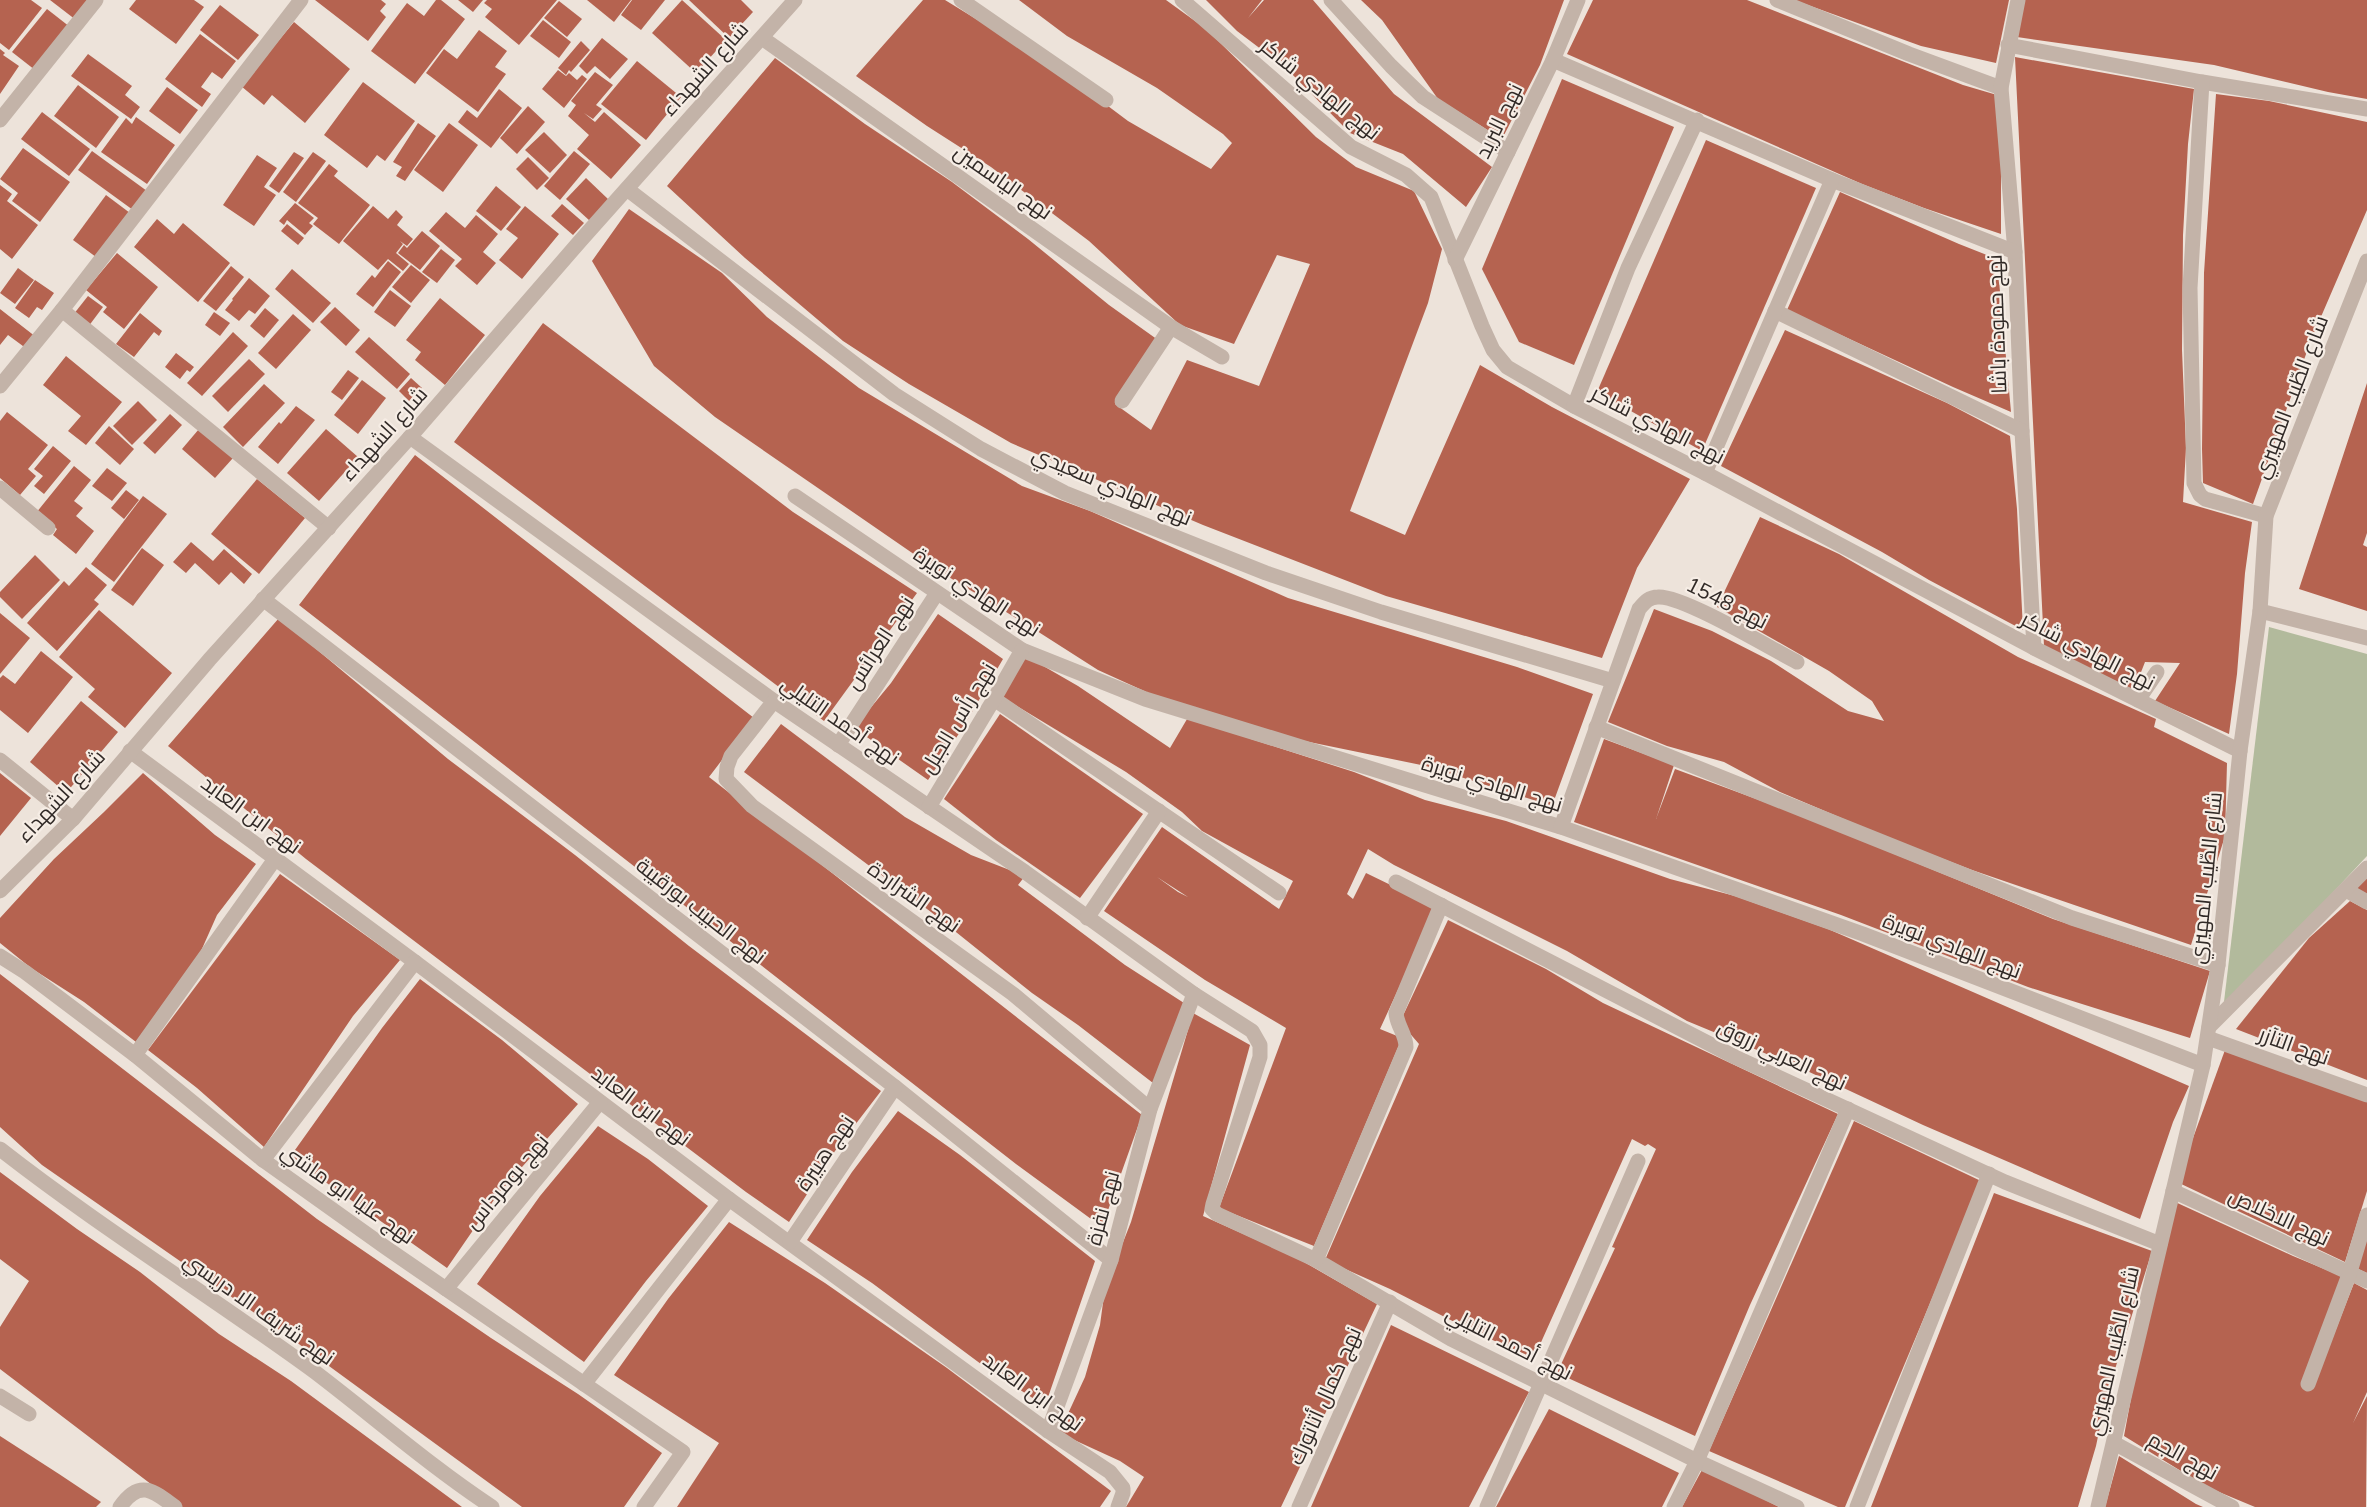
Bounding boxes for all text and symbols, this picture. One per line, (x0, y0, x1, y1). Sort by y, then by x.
street label: شارع الشهداء (655, 16, 755, 122)
street label: نهج الهادي شاكر (1252, 31, 1386, 148)
street label: نهج البريد (1469, 79, 1529, 163)
street label: نهج الياسمين (948, 138, 1058, 226)
street label: نهج حمودة باشا (1981, 254, 2013, 394)
street label: شارع الطّيب المهيري (2247, 311, 2337, 483)
street label: نهج الهادي شاكر (1584, 379, 1730, 473)
street label: شارع الشهداء (334, 381, 434, 487)
street label: نهج الهادي سعيدي (1027, 440, 1196, 534)
street label: نهج الهادي نويرة (907, 541, 1046, 645)
street label: نهج 1548 (1681, 570, 1773, 636)
street label: نهج العرائس (839, 591, 921, 695)
street label: نهج الهادي شاكر (2014, 605, 2160, 699)
street label: نهج رأس الجبل (914, 657, 1002, 779)
street label: نهج أحمد التليلي (774, 670, 905, 774)
street label: شارع الشهداء (11, 743, 111, 849)
street label: نهج الهادي نويرة (1418, 749, 1566, 821)
street label: نهج ابن العابد (195, 769, 307, 861)
street label: شارع الطّيب المهيري (2183, 791, 2231, 966)
street label: نهج الحبيب بورقيبة (630, 851, 772, 971)
street label: نهج الشراردة (862, 855, 966, 939)
street label: نهج الهادي نويرة (1878, 907, 2025, 987)
street label: نهج العربي زروق (1712, 1013, 1851, 1099)
street label: نهج التآزر (2254, 1020, 2333, 1072)
street label: نهج ابن العابد (586, 1060, 696, 1152)
street label: نهج هبيرة (789, 1110, 861, 1196)
street label: نهج بومرداس (459, 1128, 555, 1236)
street label: نهج عليا ابو ماشي (275, 1137, 420, 1251)
street label: نهج نفزة (1080, 1168, 1126, 1248)
street label: نهج الاخلاص (2224, 1181, 2334, 1253)
street label: نهج شريف الا دريسي (177, 1246, 340, 1372)
street label: شارع الطّيب المهيري (2080, 1264, 2148, 1439)
street label: نهج أحمد التليلي (1440, 1299, 1577, 1389)
street label: نهج كمال أتاتورك (1282, 1323, 1368, 1469)
street label: نهج ابن العابد (977, 1346, 1089, 1438)
street label: نهج الجم (2143, 1425, 2223, 1487)

